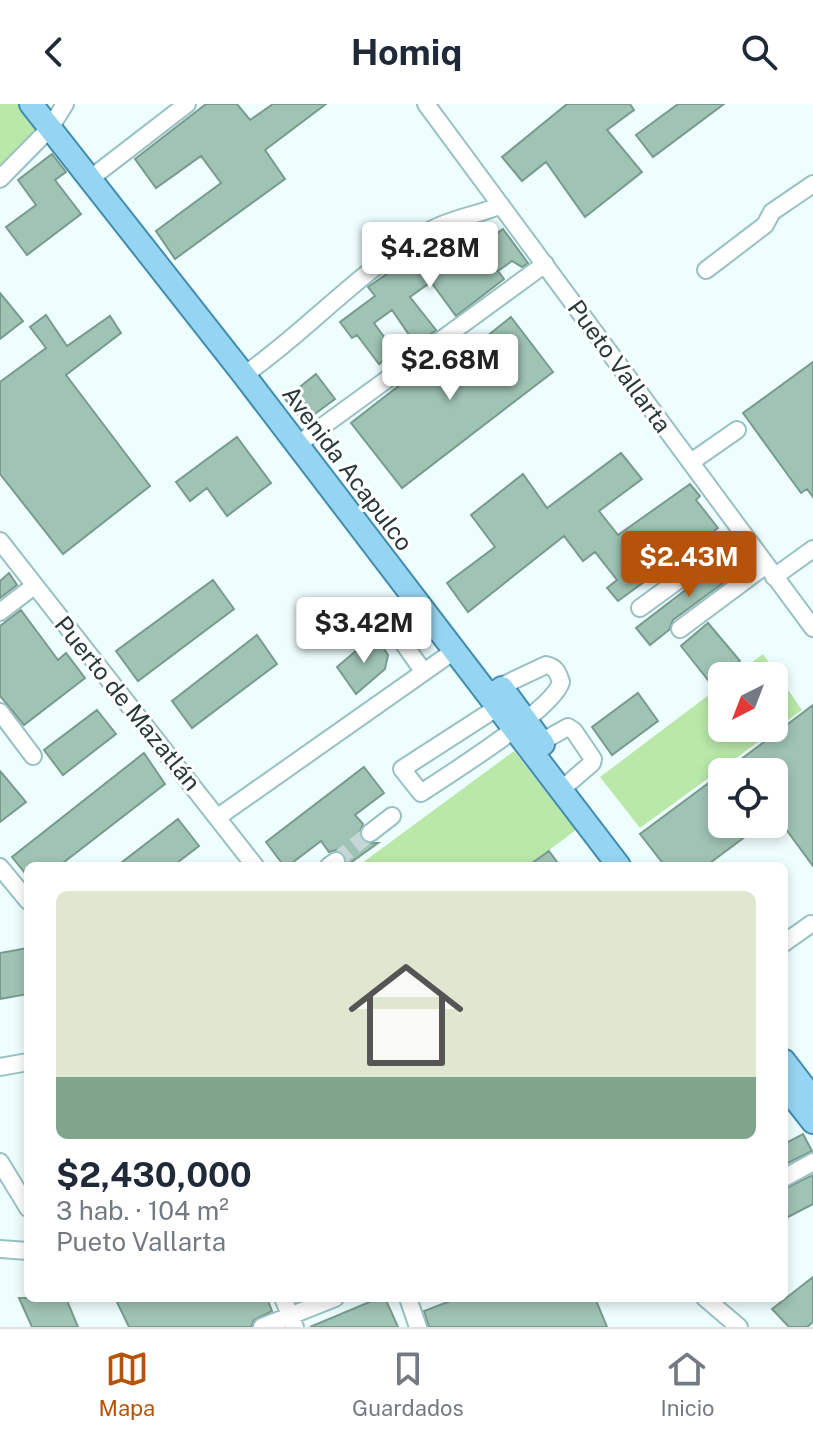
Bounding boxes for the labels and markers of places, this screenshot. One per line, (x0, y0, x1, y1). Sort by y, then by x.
pin: $4.28M (365, 222, 495, 290)
pin: $2.68M (385, 334, 515, 402)
pin: $2.43M (624, 531, 754, 599)
pin: $3.42M (299, 597, 429, 665)

